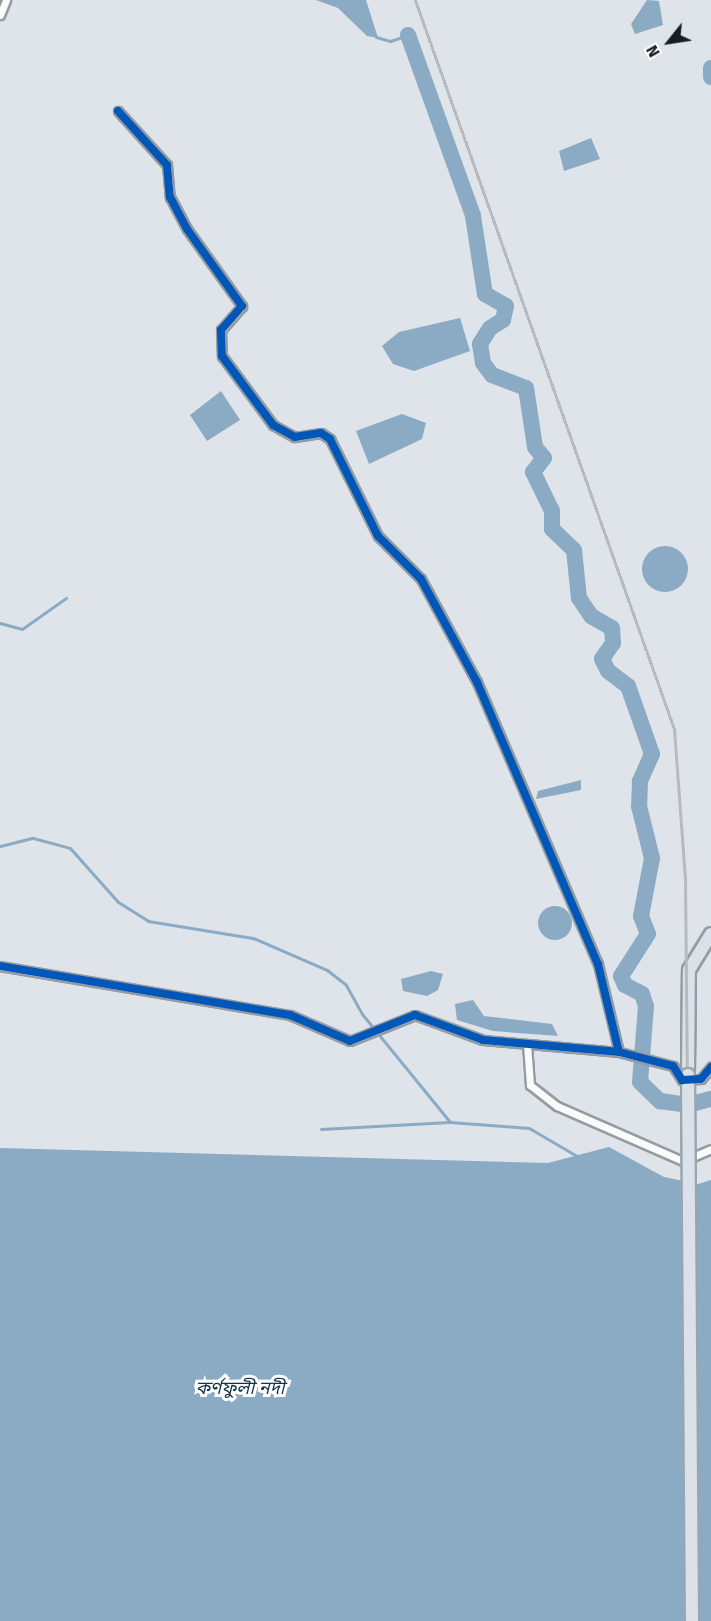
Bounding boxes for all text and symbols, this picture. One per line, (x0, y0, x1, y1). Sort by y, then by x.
north arrow (639, 12, 699, 72)
text: N (642, 42, 664, 61)
water label: কর্ণফুলী নদী (196, 1377, 284, 1399)

